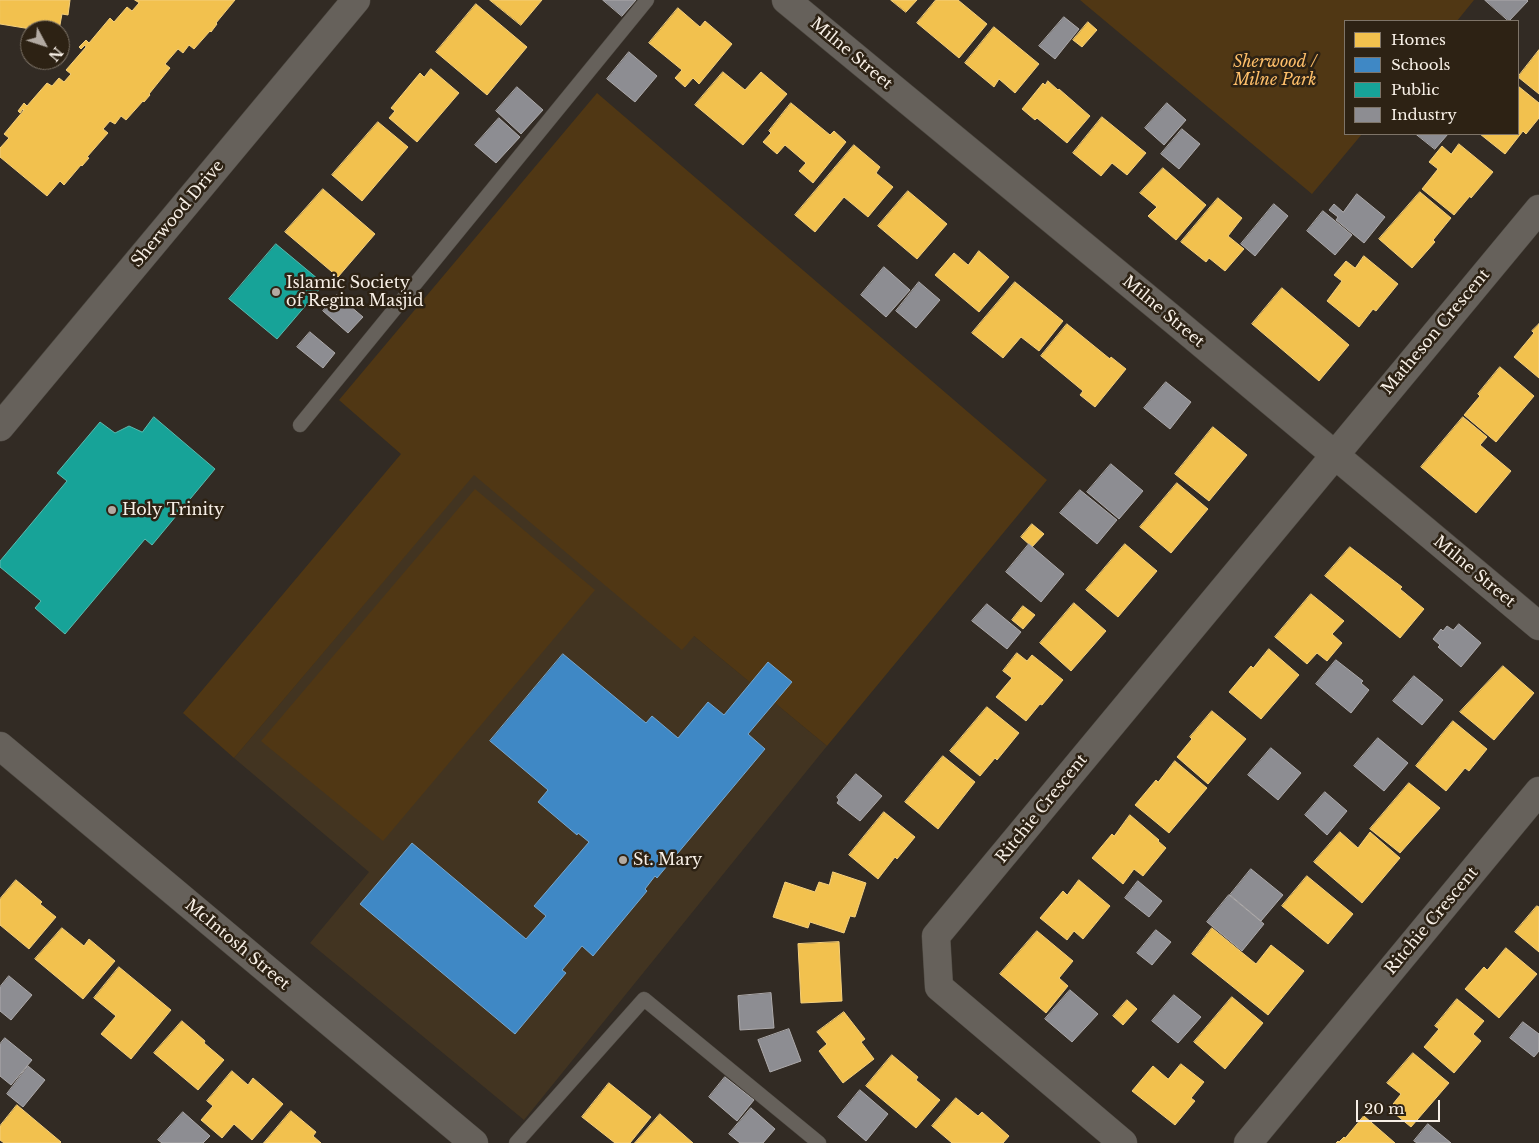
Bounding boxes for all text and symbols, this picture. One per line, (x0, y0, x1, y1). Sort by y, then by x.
street label: Milne Street (806, 14, 896, 94)
north arrow (20, 20, 70, 70)
legend (1344, 20, 1519, 135)
text: Homes (1391, 30, 1446, 49)
text: N (45, 43, 67, 65)
park label: Sherwood / Milne Park (1233, 52, 1317, 90)
text: Schools (1391, 55, 1450, 74)
text: Public (1391, 80, 1439, 99)
text: Industry (1391, 105, 1457, 124)
street label: Sherwood Drive (128, 157, 228, 271)
street label: Matheson Crescent (1378, 266, 1494, 398)
street label: Milne Street (1118, 272, 1208, 352)
place label: Islamic Society of Regina Masjid (286, 273, 424, 311)
marker: Islamic Society of Regina Masjid (270, 286, 282, 298)
place label: Holy Trinity (122, 500, 224, 520)
marker: Holy Trinity (106, 504, 118, 516)
street label: Milne Street (1429, 532, 1519, 612)
street label: Ritchie Crescent (992, 751, 1092, 867)
place label: St. Mary (633, 850, 702, 870)
marker: St. Mary (617, 854, 629, 866)
street label: Ritchie Crescent (1381, 863, 1483, 979)
street label: McIntosh Street (181, 896, 293, 994)
scale bar (1359, 1090, 1443, 1122)
text: 20 m (1364, 1099, 1404, 1118)

